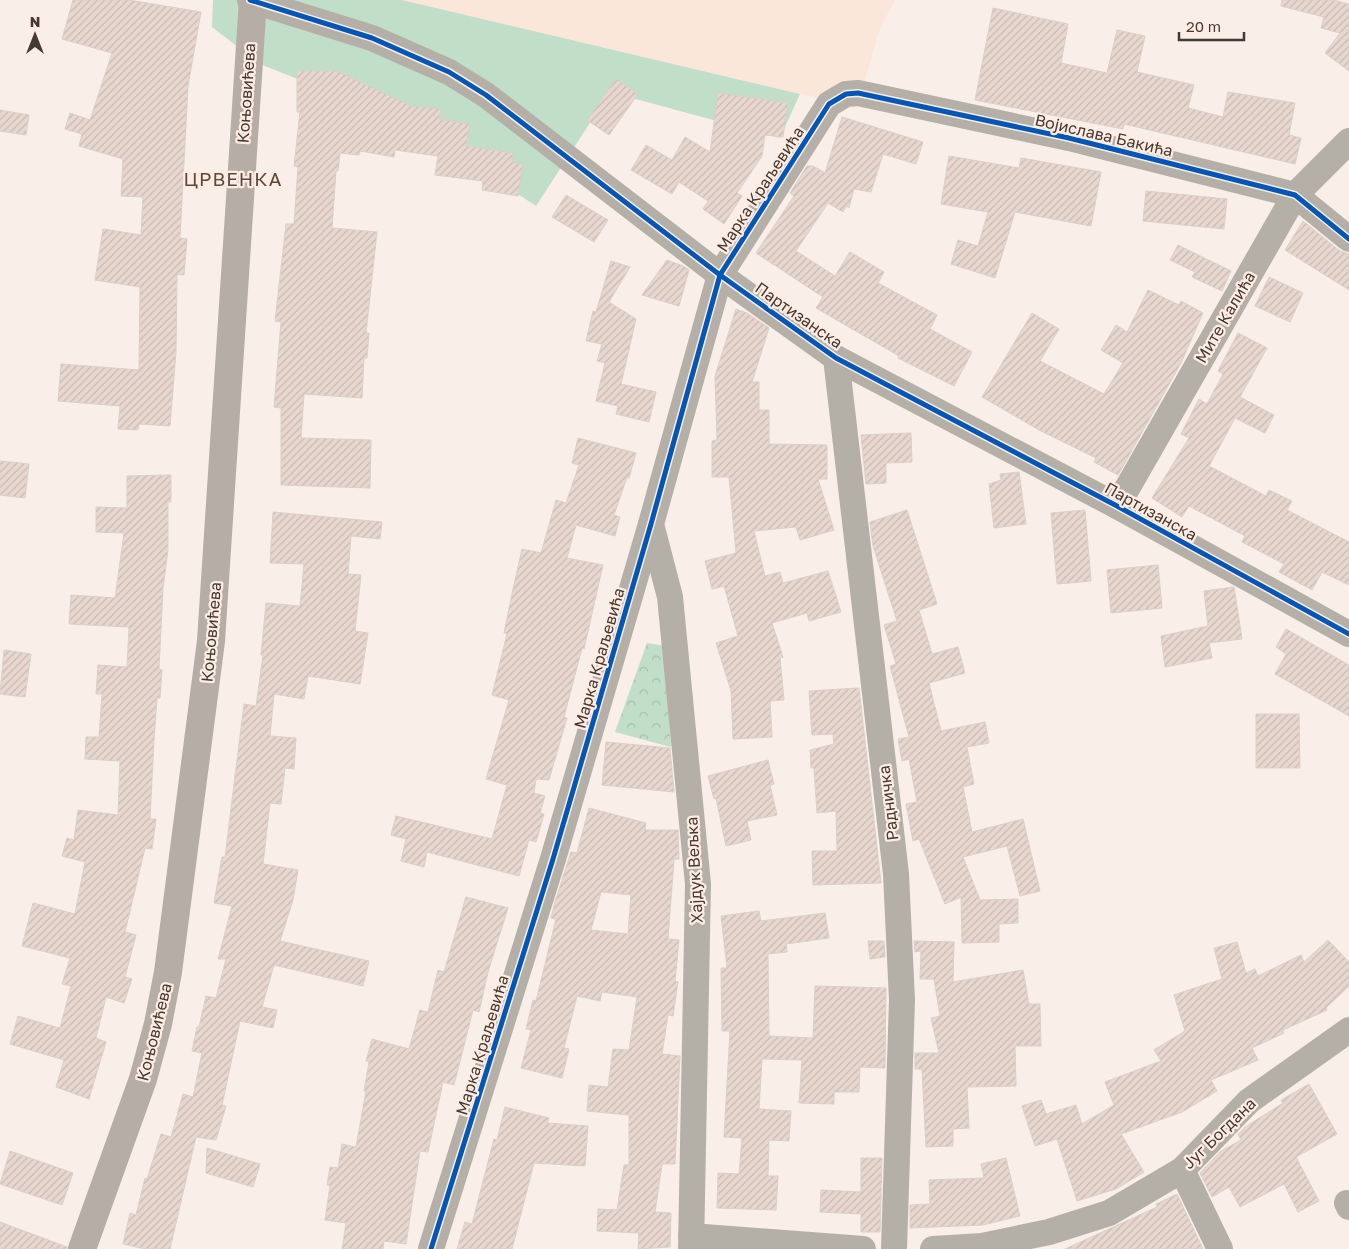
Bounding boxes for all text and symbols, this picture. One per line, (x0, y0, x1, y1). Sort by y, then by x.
north arrow (10, 10, 60, 60)
scale bar (1179, 10, 1244, 42)
text: N (30, 13, 40, 30)
text: 20 m (1186, 17, 1221, 35)
street label: Коњовићева (233, 42, 259, 144)
street label: Војислава Бакића (1033, 109, 1175, 161)
street label: Марка Краљевића (712, 123, 808, 255)
district label: ЦРВЕНКА (183, 167, 283, 190)
street label: Мите Калића (1191, 268, 1259, 366)
street label: Партизанска (751, 277, 847, 353)
street label: Партизанска (1101, 477, 1201, 545)
street label: Коњовићева (197, 581, 225, 683)
street label: Марка Краљевића (569, 585, 629, 731)
street label: Радничка (873, 764, 903, 842)
street label: Хајдук Вељка (681, 816, 707, 924)
street label: Марка Краљевића (451, 973, 513, 1117)
street label: Коњовићева (132, 981, 176, 1083)
street label: Југ Богдана (1178, 1093, 1260, 1173)

